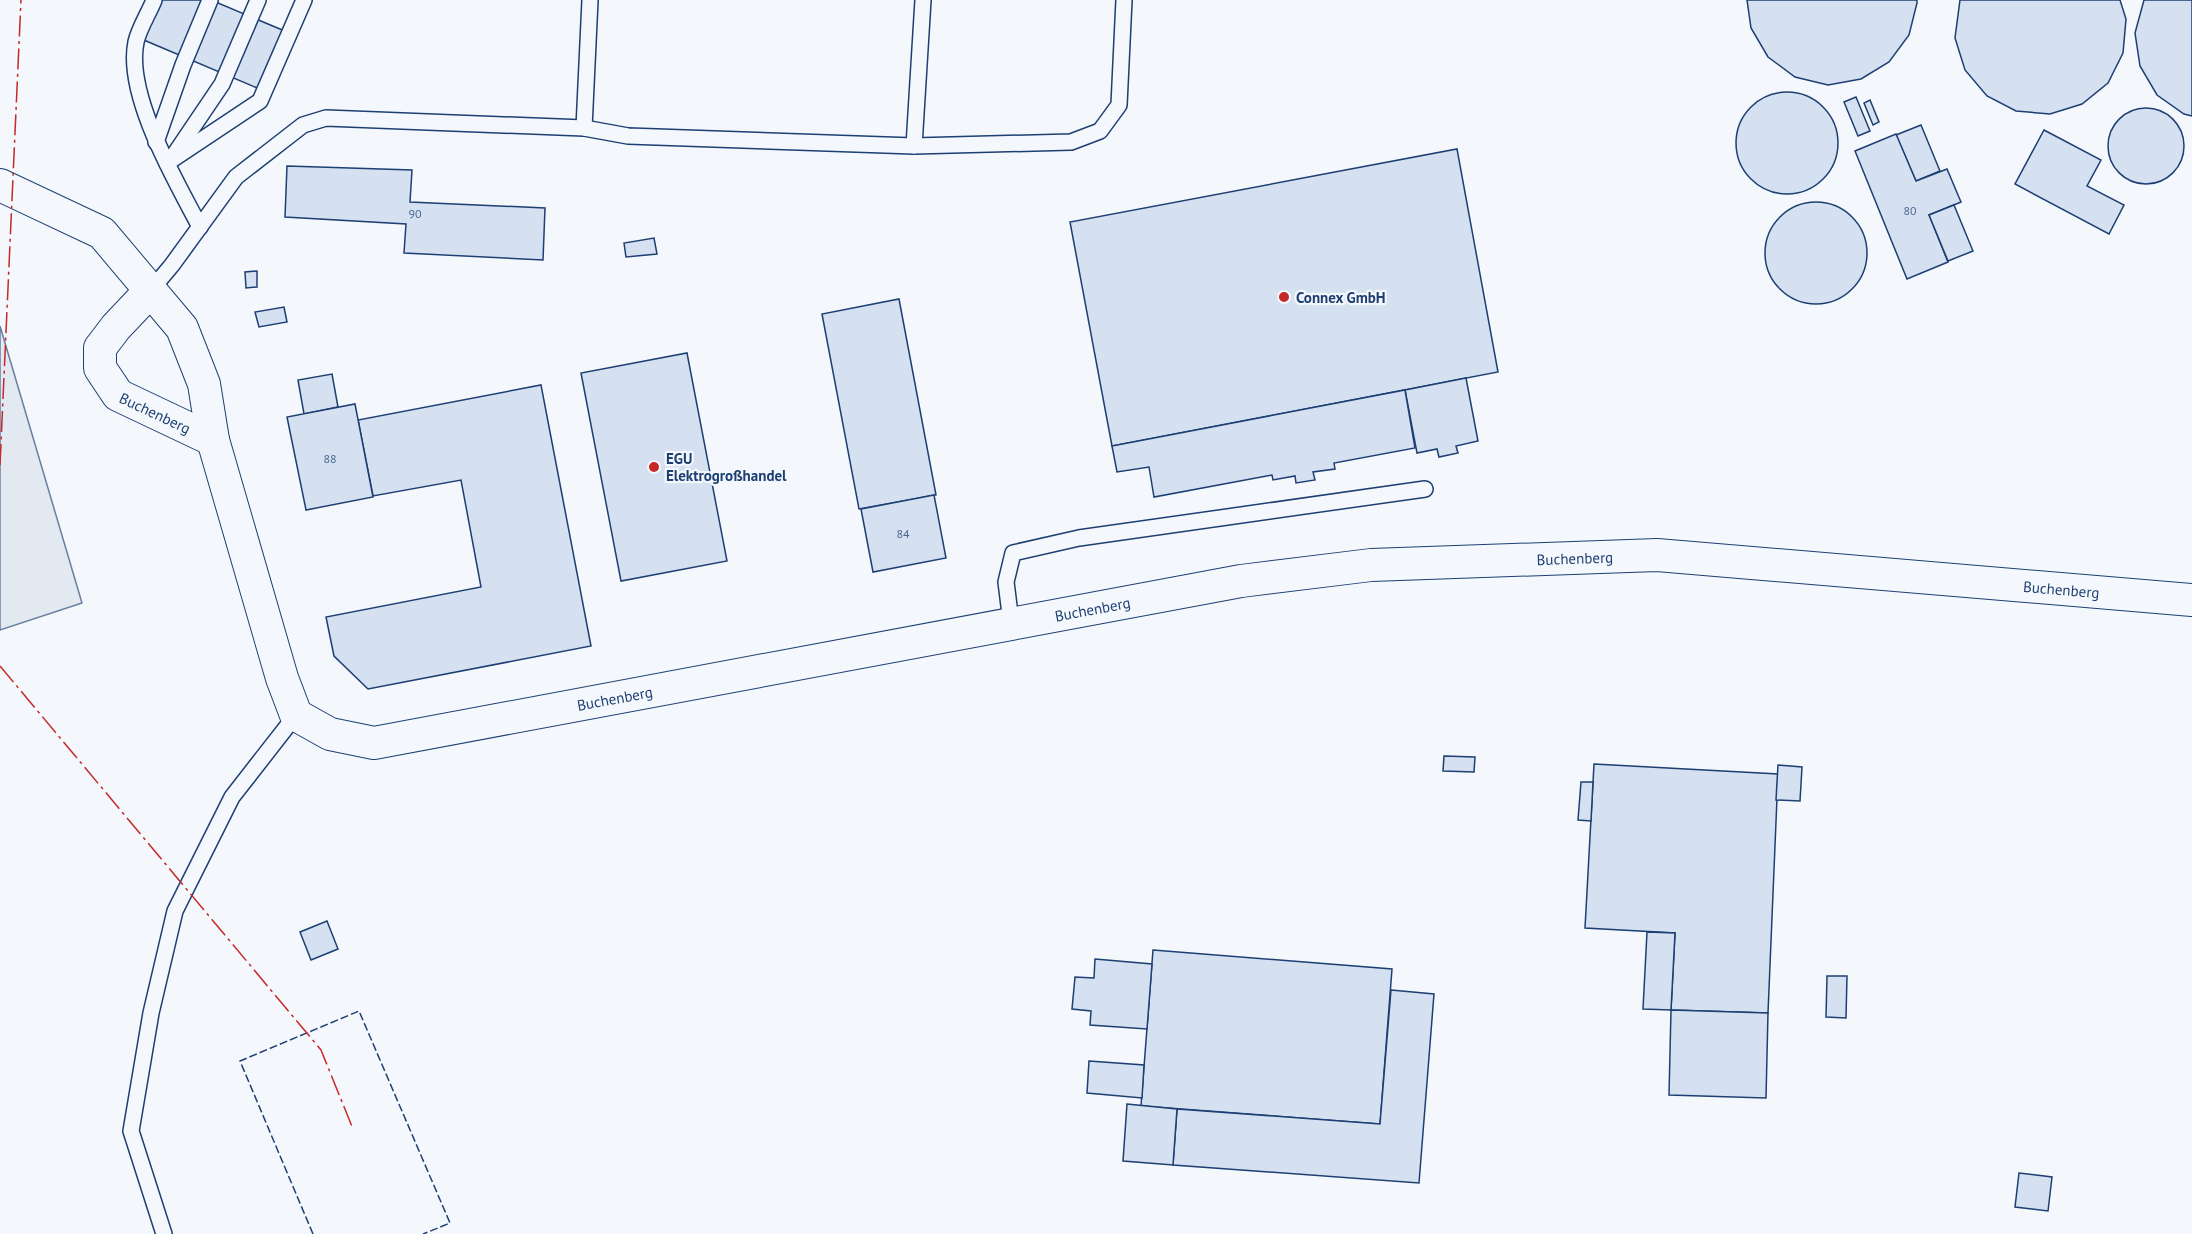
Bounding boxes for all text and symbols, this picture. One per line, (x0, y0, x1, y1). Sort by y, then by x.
house number: 80 (1903, 203, 1917, 218)
house number: 90 (408, 206, 422, 221)
place label: Connex GmbH (1296, 288, 1386, 307)
marker: Connex GmbH (1277, 290, 1291, 304)
street label: Buchenberg (117, 388, 194, 438)
place label: EGU Elektrogroßhandel (666, 449, 787, 485)
house number: 88 (323, 451, 337, 466)
marker: EGU Elektrogroßhandel (647, 460, 661, 474)
house number: 84 (896, 526, 910, 541)
street label: Buchenberg (1536, 547, 1613, 569)
street label: Buchenberg (2022, 576, 2100, 602)
street label: Buchenberg (1053, 592, 1132, 625)
street label: Buchenberg (575, 682, 654, 714)

